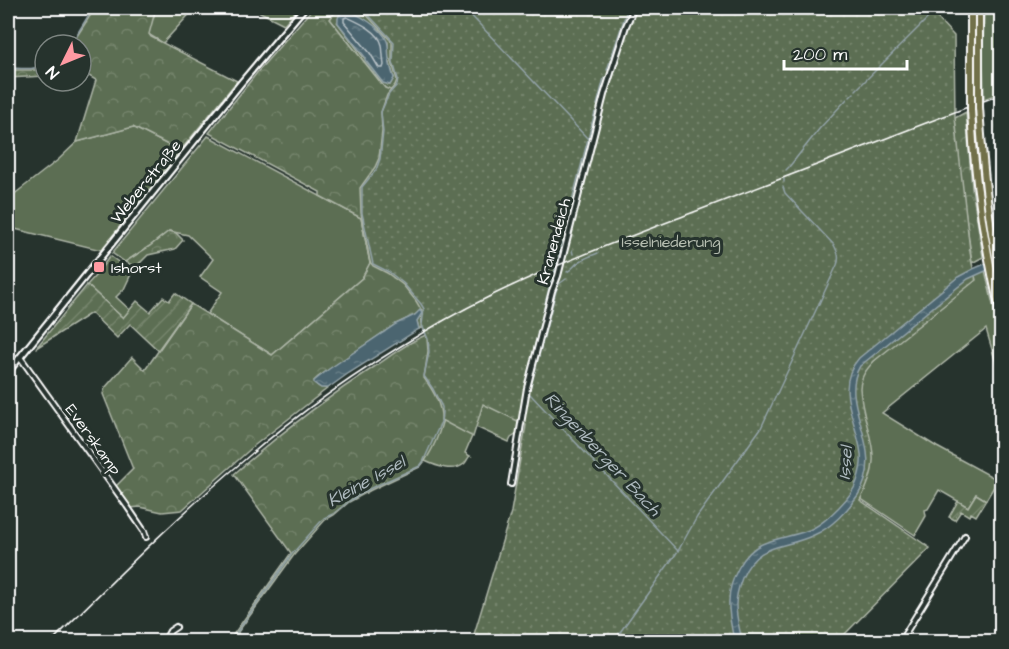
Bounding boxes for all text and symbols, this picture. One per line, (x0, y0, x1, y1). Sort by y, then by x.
north arrow (33, 33, 93, 93)
scale bar (784, 33, 907, 71)
text: 200 m (793, 42, 847, 67)
text: N (41, 61, 64, 84)
street label: Weberstraße (105, 135, 187, 228)
street label: Kranendeich (532, 196, 576, 287)
park label: Isselniederung (622, 231, 720, 254)
place label: Ishorst (111, 257, 162, 279)
marker: Ishorst (92, 260, 106, 274)
water label: Ringenberger Bach (538, 387, 667, 523)
street label: Everskamp (60, 400, 126, 480)
water label: Issel (832, 443, 859, 481)
water label: Kleine Issel (323, 449, 412, 513)

